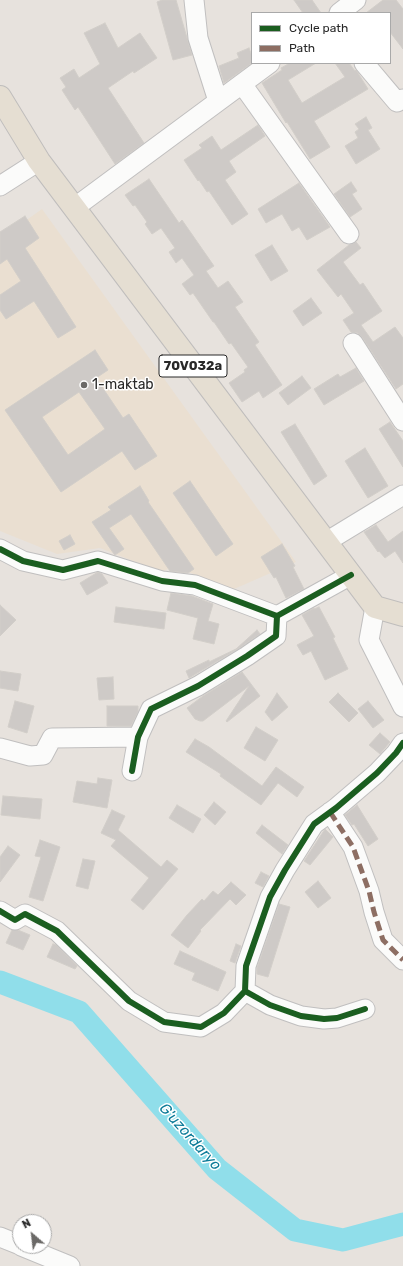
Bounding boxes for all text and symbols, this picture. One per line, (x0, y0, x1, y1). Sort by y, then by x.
legend (251, 12, 391, 64)
text: Cycle path (289, 21, 348, 35)
text: Path (289, 41, 315, 55)
road number: 70V032a (159, 355, 227, 377)
place label: 1-maktab (92, 377, 154, 393)
marker: 1-maktab (79, 380, 89, 390)
water label: G'uzordaryo (155, 1100, 225, 1174)
north arrow (12, 1214, 52, 1254)
text: N (20, 1216, 33, 1231)

